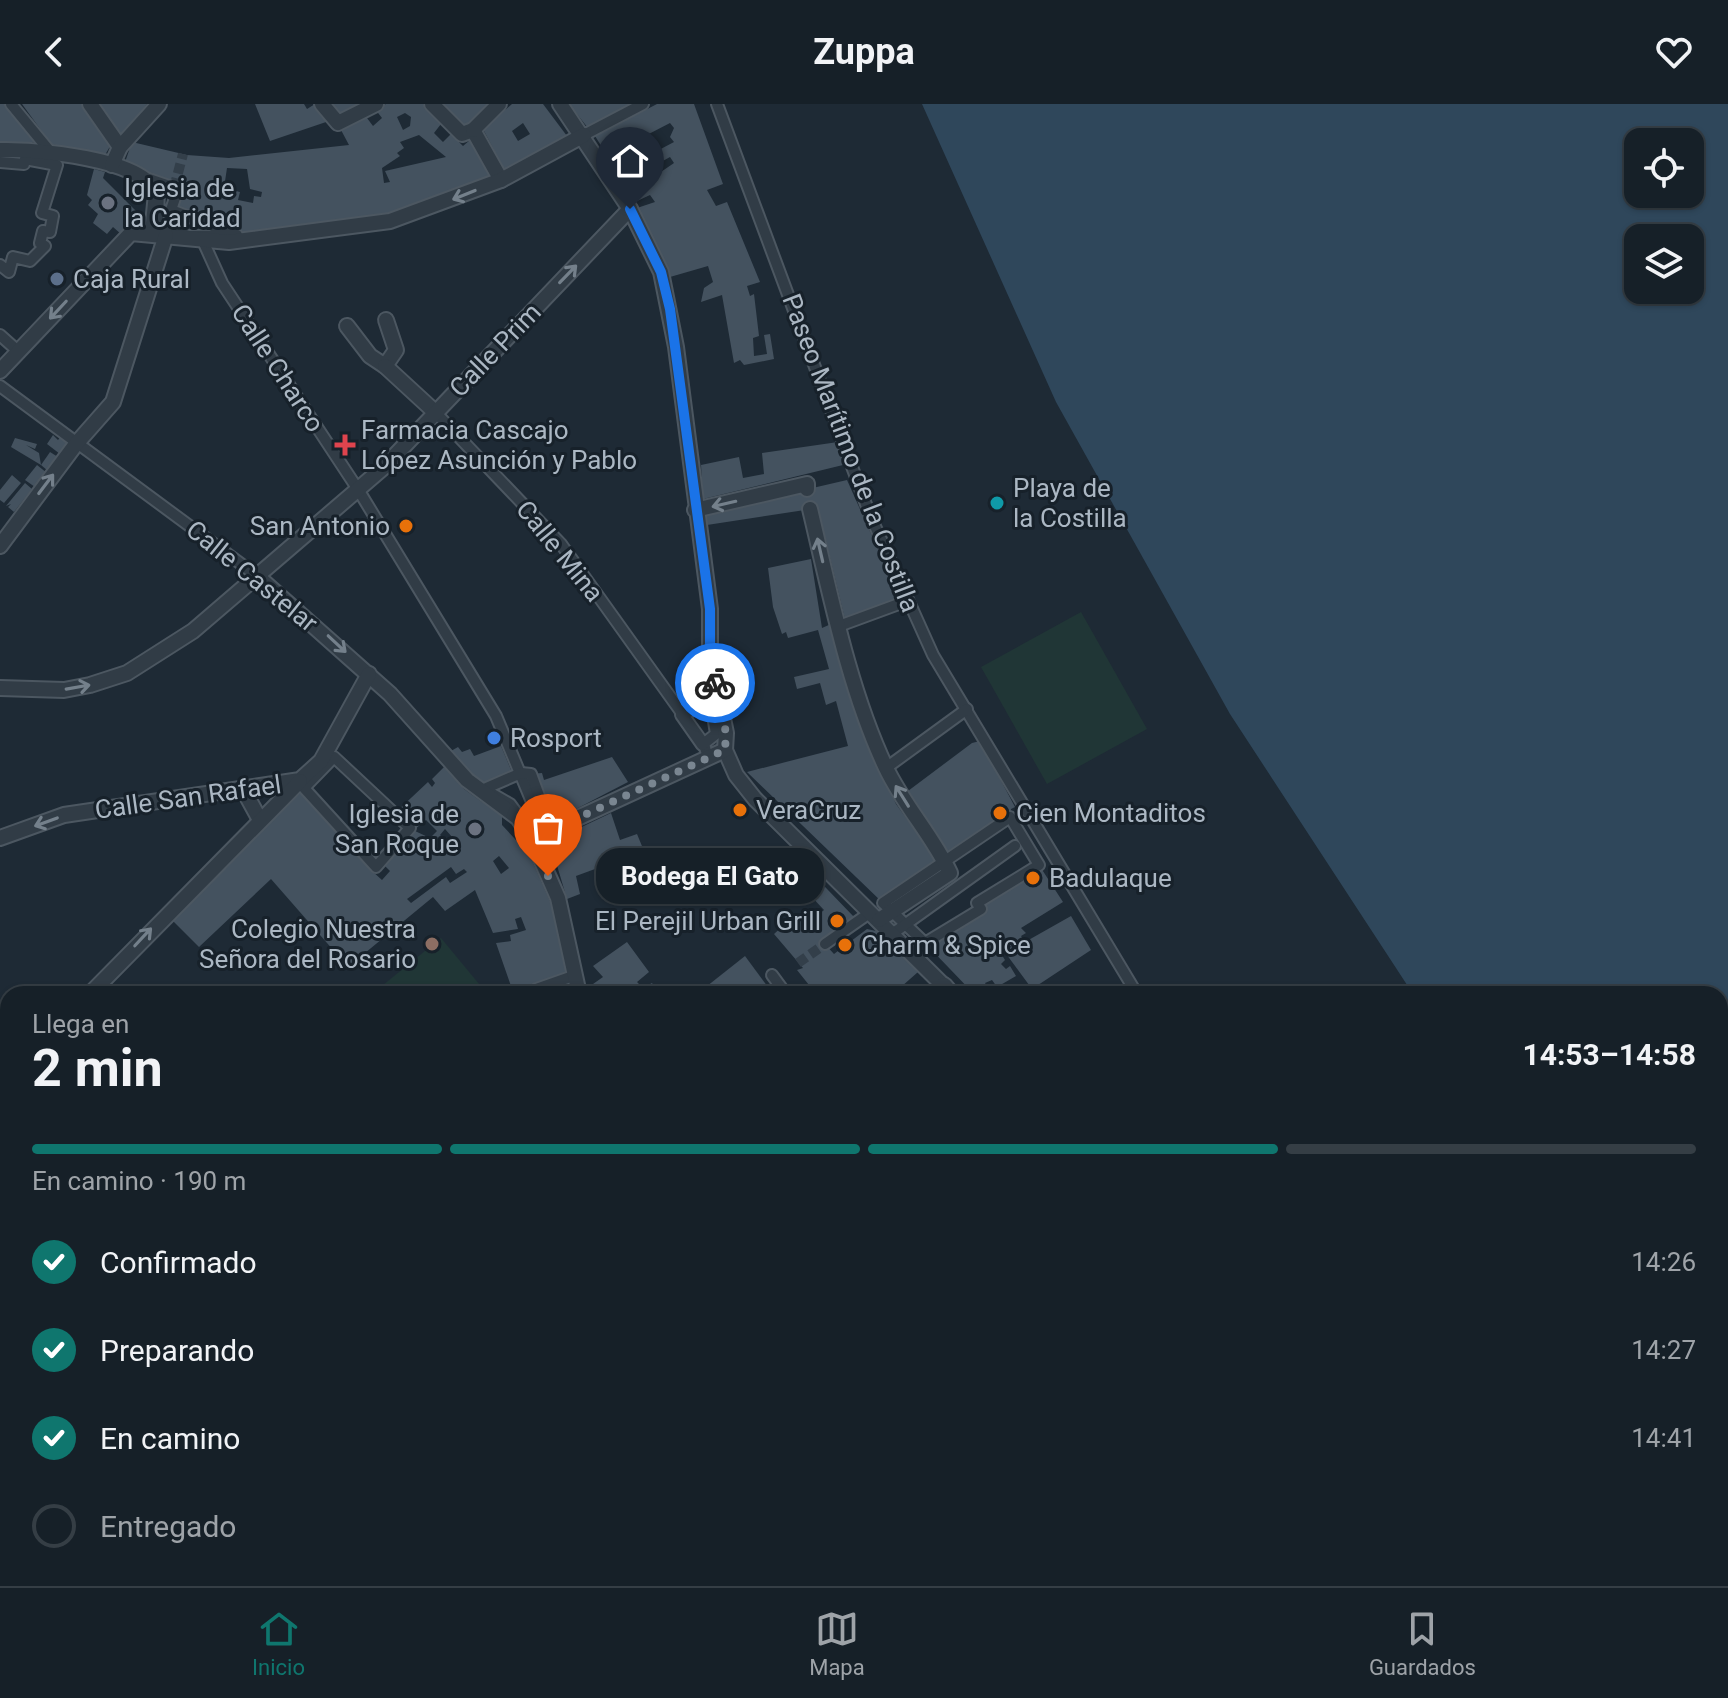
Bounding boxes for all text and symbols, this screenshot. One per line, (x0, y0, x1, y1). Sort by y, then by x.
icon: back (32, 30, 76, 74)
icon: heart (1652, 30, 1696, 74)
text: Zuppa (813, 31, 915, 73)
pin (596, 127, 664, 209)
map controls (1624, 128, 1704, 304)
button: locate (1624, 128, 1704, 208)
icon: home (608, 139, 652, 183)
place label: Iglesia de la Caridad (124, 173, 241, 233)
one-way arrow (452, 189, 477, 203)
marker: Iglesia de la Caridad (99, 194, 117, 212)
button: layers (1624, 224, 1704, 304)
place label: Caja Rural (73, 264, 190, 294)
one-way arrow (558, 265, 577, 284)
marker: Caja Rural (48, 270, 66, 288)
street label: Paseo Marítimo de la Costilla (776, 290, 926, 616)
street label: Calle Prim (443, 297, 547, 403)
street label: Calle Charco (226, 298, 330, 438)
one-way arrow (49, 300, 68, 320)
place label: Farmacia Cascajo López Asunción y Pablo (361, 415, 637, 475)
marker: Farmacia Cascajo López Asunción y Pablo (336, 436, 354, 454)
one-way arrow (38, 473, 55, 495)
place label: Playa de la Costilla (1013, 473, 1127, 533)
street label: Calle Mina (510, 494, 610, 608)
marker: Playa de la Costilla (988, 494, 1006, 512)
one-way arrow (711, 497, 737, 512)
place label: San Antonio (250, 511, 390, 541)
street label: Calle Castelar (180, 514, 324, 638)
marker: San Antonio (397, 517, 415, 535)
one-way arrow (812, 538, 827, 564)
one-way arrow (326, 635, 346, 653)
courier (675, 643, 755, 723)
icon: bike (693, 661, 737, 705)
one-way arrow (64, 679, 90, 694)
place label: Rosport (510, 723, 602, 753)
marker: Rosport (485, 729, 503, 747)
street label: Calle San Rafael (93, 769, 283, 825)
one-way arrow (894, 785, 910, 808)
pin (514, 794, 582, 876)
place label: VeraCruz (756, 795, 861, 825)
place label: Cien Montaditos (1016, 798, 1206, 828)
place label: Iglesia de San Roque (335, 799, 459, 859)
marker: VeraCruz (731, 801, 749, 819)
marker: Cien Montaditos (991, 804, 1009, 822)
icon: bag (526, 806, 570, 850)
one-way arrow (33, 815, 58, 830)
marker: Iglesia de San Roque (466, 820, 484, 838)
callout: Bodega El Gato (596, 848, 824, 904)
text: Bodega El Gato (621, 861, 799, 891)
place label: Badulaque (1049, 863, 1172, 893)
marker: Badulaque (1024, 869, 1042, 887)
place label: El Perejil Urban Grill (595, 906, 821, 936)
marker: El Perejil Urban Grill (828, 912, 846, 930)
place label: Colegio Nuestra Señora del Rosario (199, 914, 416, 974)
one-way arrow (133, 928, 152, 947)
place label: Charm & Spice (861, 930, 1031, 960)
marker: Colegio Nuestra Señora del Rosario (423, 935, 441, 953)
marker: Charm & Spice (836, 936, 854, 954)
text: Llega en (32, 1009, 129, 1039)
text: 14:53–14:58 (1522, 1037, 1696, 1072)
text: 2 min (32, 1038, 163, 1099)
text: En camino · 190 m (32, 1166, 246, 1196)
icon: check (32, 1240, 76, 1284)
text: Confirmado (100, 1245, 257, 1280)
text: 14:26 (1631, 1247, 1696, 1277)
icon: check (32, 1328, 76, 1372)
text: Preparando (100, 1333, 254, 1368)
text: 14:27 (1631, 1335, 1696, 1365)
icon: check (32, 1416, 76, 1460)
text: En camino (100, 1421, 240, 1456)
text: 14:41 (1631, 1423, 1696, 1453)
text: Entregado (100, 1509, 236, 1544)
tab: Inicio (252, 1607, 305, 1680)
tab: Mapa (809, 1607, 865, 1680)
tab: Guardados (1369, 1607, 1476, 1680)

